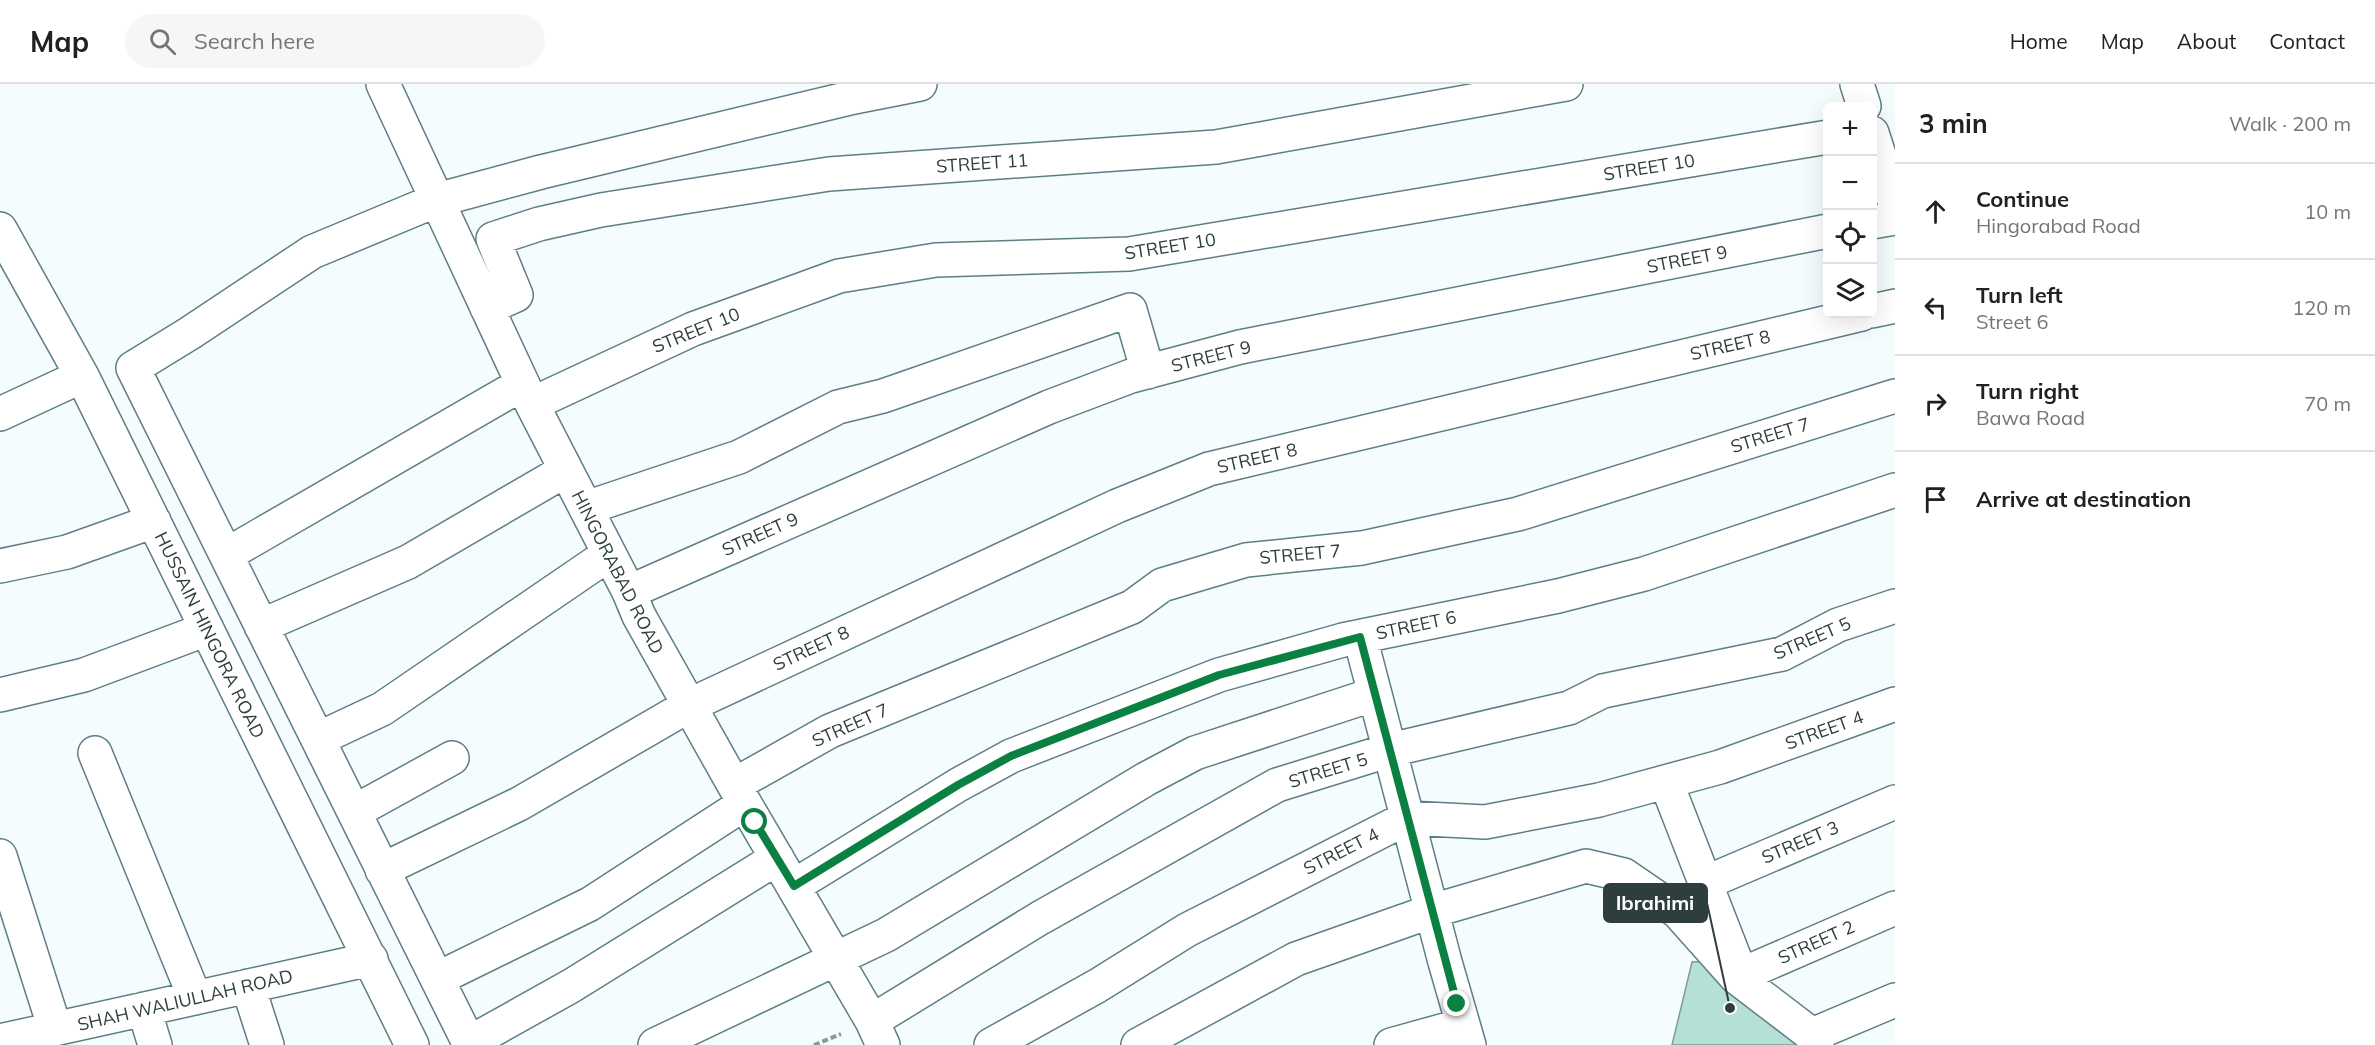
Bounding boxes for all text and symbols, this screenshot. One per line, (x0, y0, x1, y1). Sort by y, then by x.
search box (125, 14, 545, 68)
text: Map (30, 24, 89, 59)
icon: search (146, 25, 179, 58)
text: Search here (194, 27, 315, 55)
text: Home (2010, 28, 2068, 54)
text: Map (2101, 28, 2144, 54)
text: About (2177, 28, 2236, 54)
text: Contact (2269, 28, 2345, 54)
map controls (1823, 102, 1877, 318)
button: + (1823, 102, 1877, 156)
text: 3 min (1919, 107, 1988, 140)
text: Walk · 200 m (2229, 111, 2351, 136)
street label: STREET 11 (935, 148, 1029, 178)
street label: STREET 10 (1602, 148, 1696, 186)
button: − (1823, 156, 1877, 210)
text: Continue (1976, 185, 2069, 213)
icon: ahead (1919, 195, 1952, 228)
text: 10 m (2304, 199, 2351, 224)
button: locate (1823, 210, 1877, 264)
text: Hingorabad Road (1976, 213, 2141, 238)
street label: STREET 10 (1123, 227, 1217, 265)
street label: STREET 9 (1645, 240, 1729, 278)
button: layers (1823, 264, 1877, 318)
text: Turn left (1976, 281, 2063, 309)
icon: left (1919, 291, 1952, 324)
text: 120 m (2292, 295, 2351, 320)
street label: STREET 10 (649, 302, 743, 358)
text: Street 6 (1976, 309, 2049, 334)
street label: STREET 8 (1688, 325, 1772, 365)
street label: STREET 9 (1169, 335, 1253, 377)
text: Turn right (1976, 377, 2079, 405)
icon: right (1919, 387, 1952, 420)
text: 70 m (2304, 391, 2351, 416)
text: Bawa Road (1976, 405, 2085, 430)
street label: STREET 7 (1728, 412, 1812, 458)
street label: STREET 8 (1215, 438, 1299, 478)
icon: arrive (1919, 483, 1952, 516)
text: Arrive at destination (1976, 485, 2191, 513)
street label: HINGORABAD ROAD (567, 486, 669, 658)
street label: STREET 9 (718, 507, 802, 561)
street label: HUSSAIN HINGORA ROAD (150, 528, 270, 742)
street label: STREET 7 (1258, 539, 1342, 569)
street label: STREET 6 (1374, 605, 1458, 645)
street label: STREET 5 (1770, 611, 1854, 665)
street label: STREET 8 (769, 620, 853, 676)
street label: STREET 7 (808, 698, 892, 752)
street label: STREET 4 (1782, 705, 1866, 755)
street label: STREET 5 (1286, 747, 1371, 793)
route start (741, 808, 767, 834)
street label: STREET 3 (1758, 815, 1842, 869)
street label: STREET 4 (1299, 822, 1383, 880)
callout: Ibrahimi (1604, 884, 1707, 922)
text: Ibrahimi (1616, 890, 1694, 915)
street label: STREET 2 (1774, 915, 1858, 969)
street label: SHAH WALIULLAH ROAD (75, 964, 295, 1036)
route end (1443, 990, 1469, 1016)

